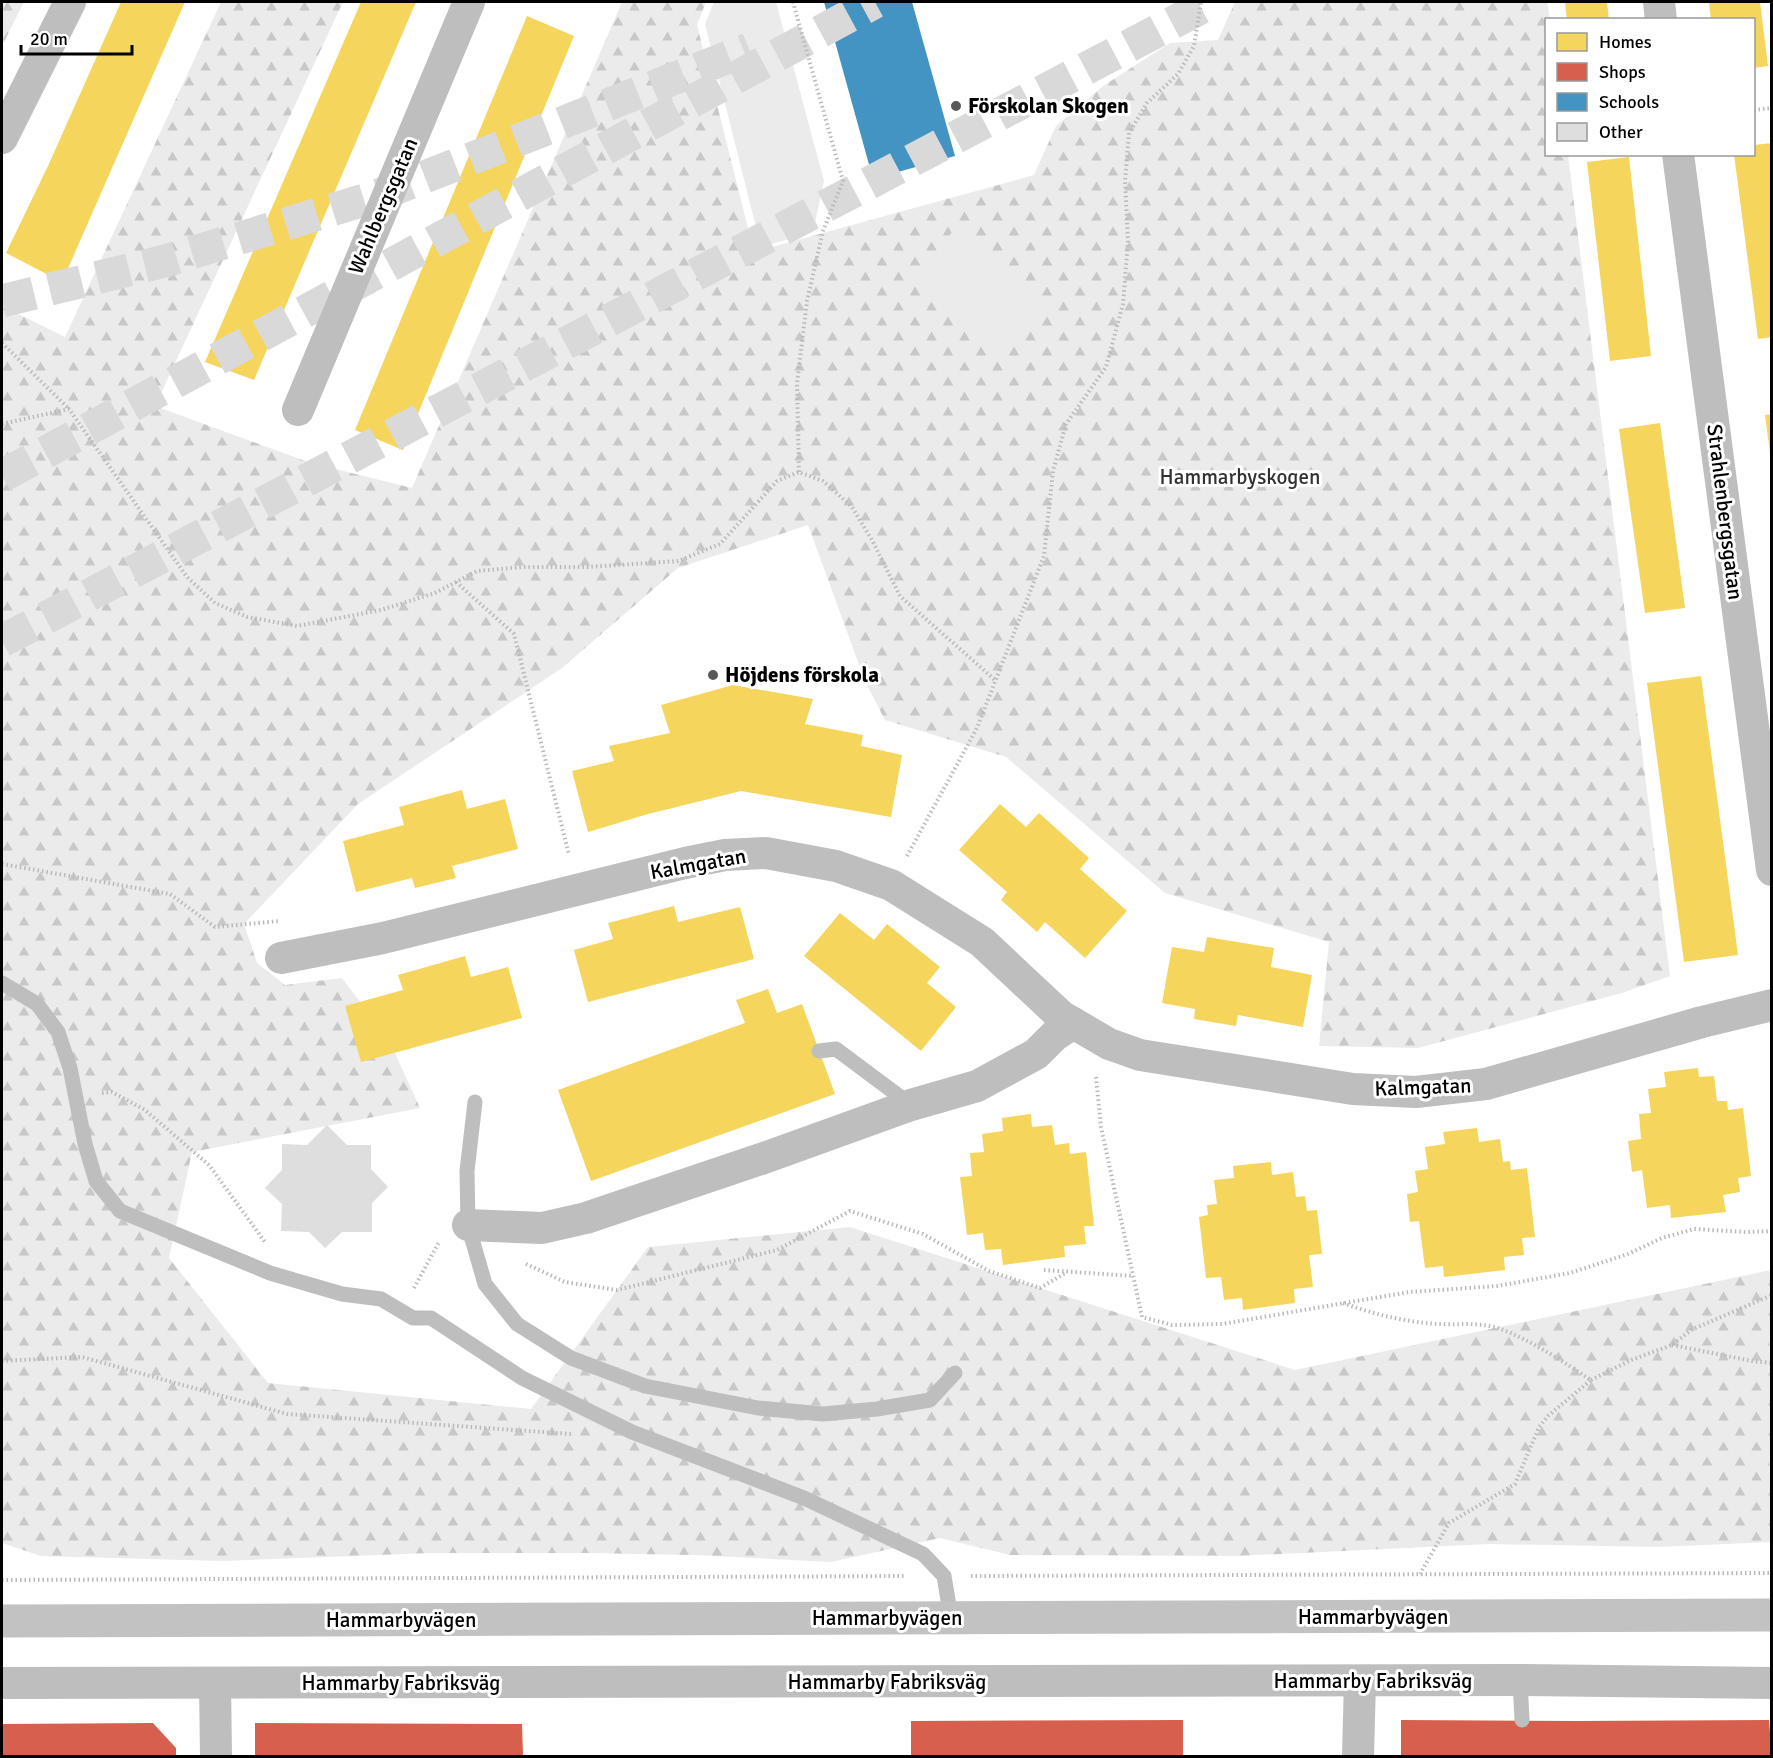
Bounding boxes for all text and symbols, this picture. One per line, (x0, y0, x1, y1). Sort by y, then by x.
scale bar (21, 18, 132, 56)
legend (1545, 18, 1755, 156)
text: 20 m (30, 28, 68, 50)
text: Homes (1599, 31, 1652, 53)
text: Shops (1599, 61, 1646, 83)
text: Schools (1599, 91, 1659, 113)
place label: Förskolan Skogen (968, 93, 1129, 119)
marker: Förskolan Skogen (949, 99, 963, 113)
text: Other (1599, 121, 1643, 143)
street label: Wahlbergsgatan (343, 134, 423, 278)
street label: Strahlenbergsgatan (1701, 423, 1749, 601)
park label: Hammarbyskogen (1160, 464, 1320, 490)
place label: Höjdens förskola (725, 662, 879, 688)
marker: Höjdens förskola (706, 668, 720, 682)
street label: Kalmgatan (648, 843, 748, 885)
street label: Kalmgatan (1374, 1072, 1472, 1102)
street label: Hammarbyvägen (1298, 1604, 1448, 1630)
street label: Hammarbyvägen (812, 1605, 962, 1631)
street label: Hammarbyvägen (326, 1607, 476, 1633)
street label: Hammarby Fabriksväg (1274, 1668, 1472, 1694)
street label: Hammarby Fabriksväg (788, 1669, 986, 1695)
street label: Hammarby Fabriksväg (302, 1670, 500, 1696)

